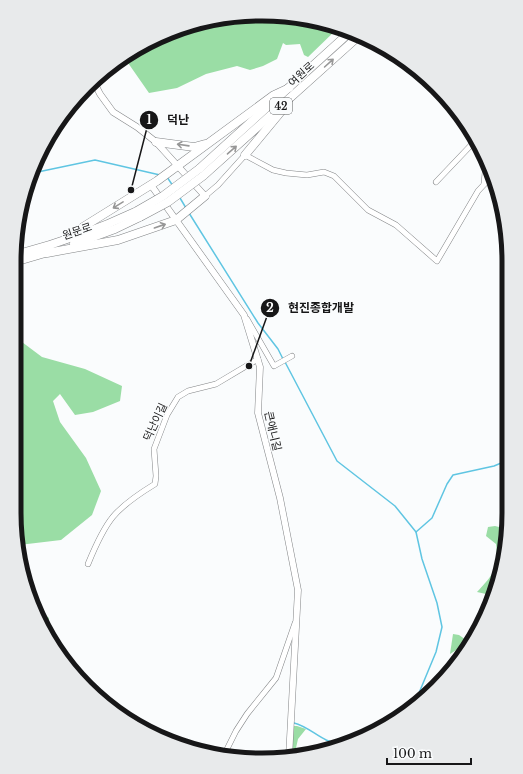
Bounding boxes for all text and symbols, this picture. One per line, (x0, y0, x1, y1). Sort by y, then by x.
street label: 여원로 (285, 59, 317, 89)
one-way arrow (323, 59, 334, 68)
road number: 42 (270, 98, 292, 114)
callout: 덕난 (139, 108, 197, 132)
text: 1 (146, 112, 152, 127)
text: 덕난 (167, 112, 189, 127)
one-way arrow (177, 141, 190, 149)
one-way arrow (227, 146, 237, 155)
one-way arrow (112, 202, 124, 210)
street label: 원문로 (60, 219, 94, 243)
one-way arrow (154, 221, 166, 229)
callout: 현진종합개발 (260, 296, 362, 320)
text: 2 (266, 300, 274, 315)
text: 현진종합개발 (288, 300, 354, 315)
street label: 덕난이길 (140, 401, 170, 443)
street label: 큰애니길 (262, 410, 284, 452)
scale bar (387, 740, 471, 766)
text: 100 m (393, 746, 432, 761)

